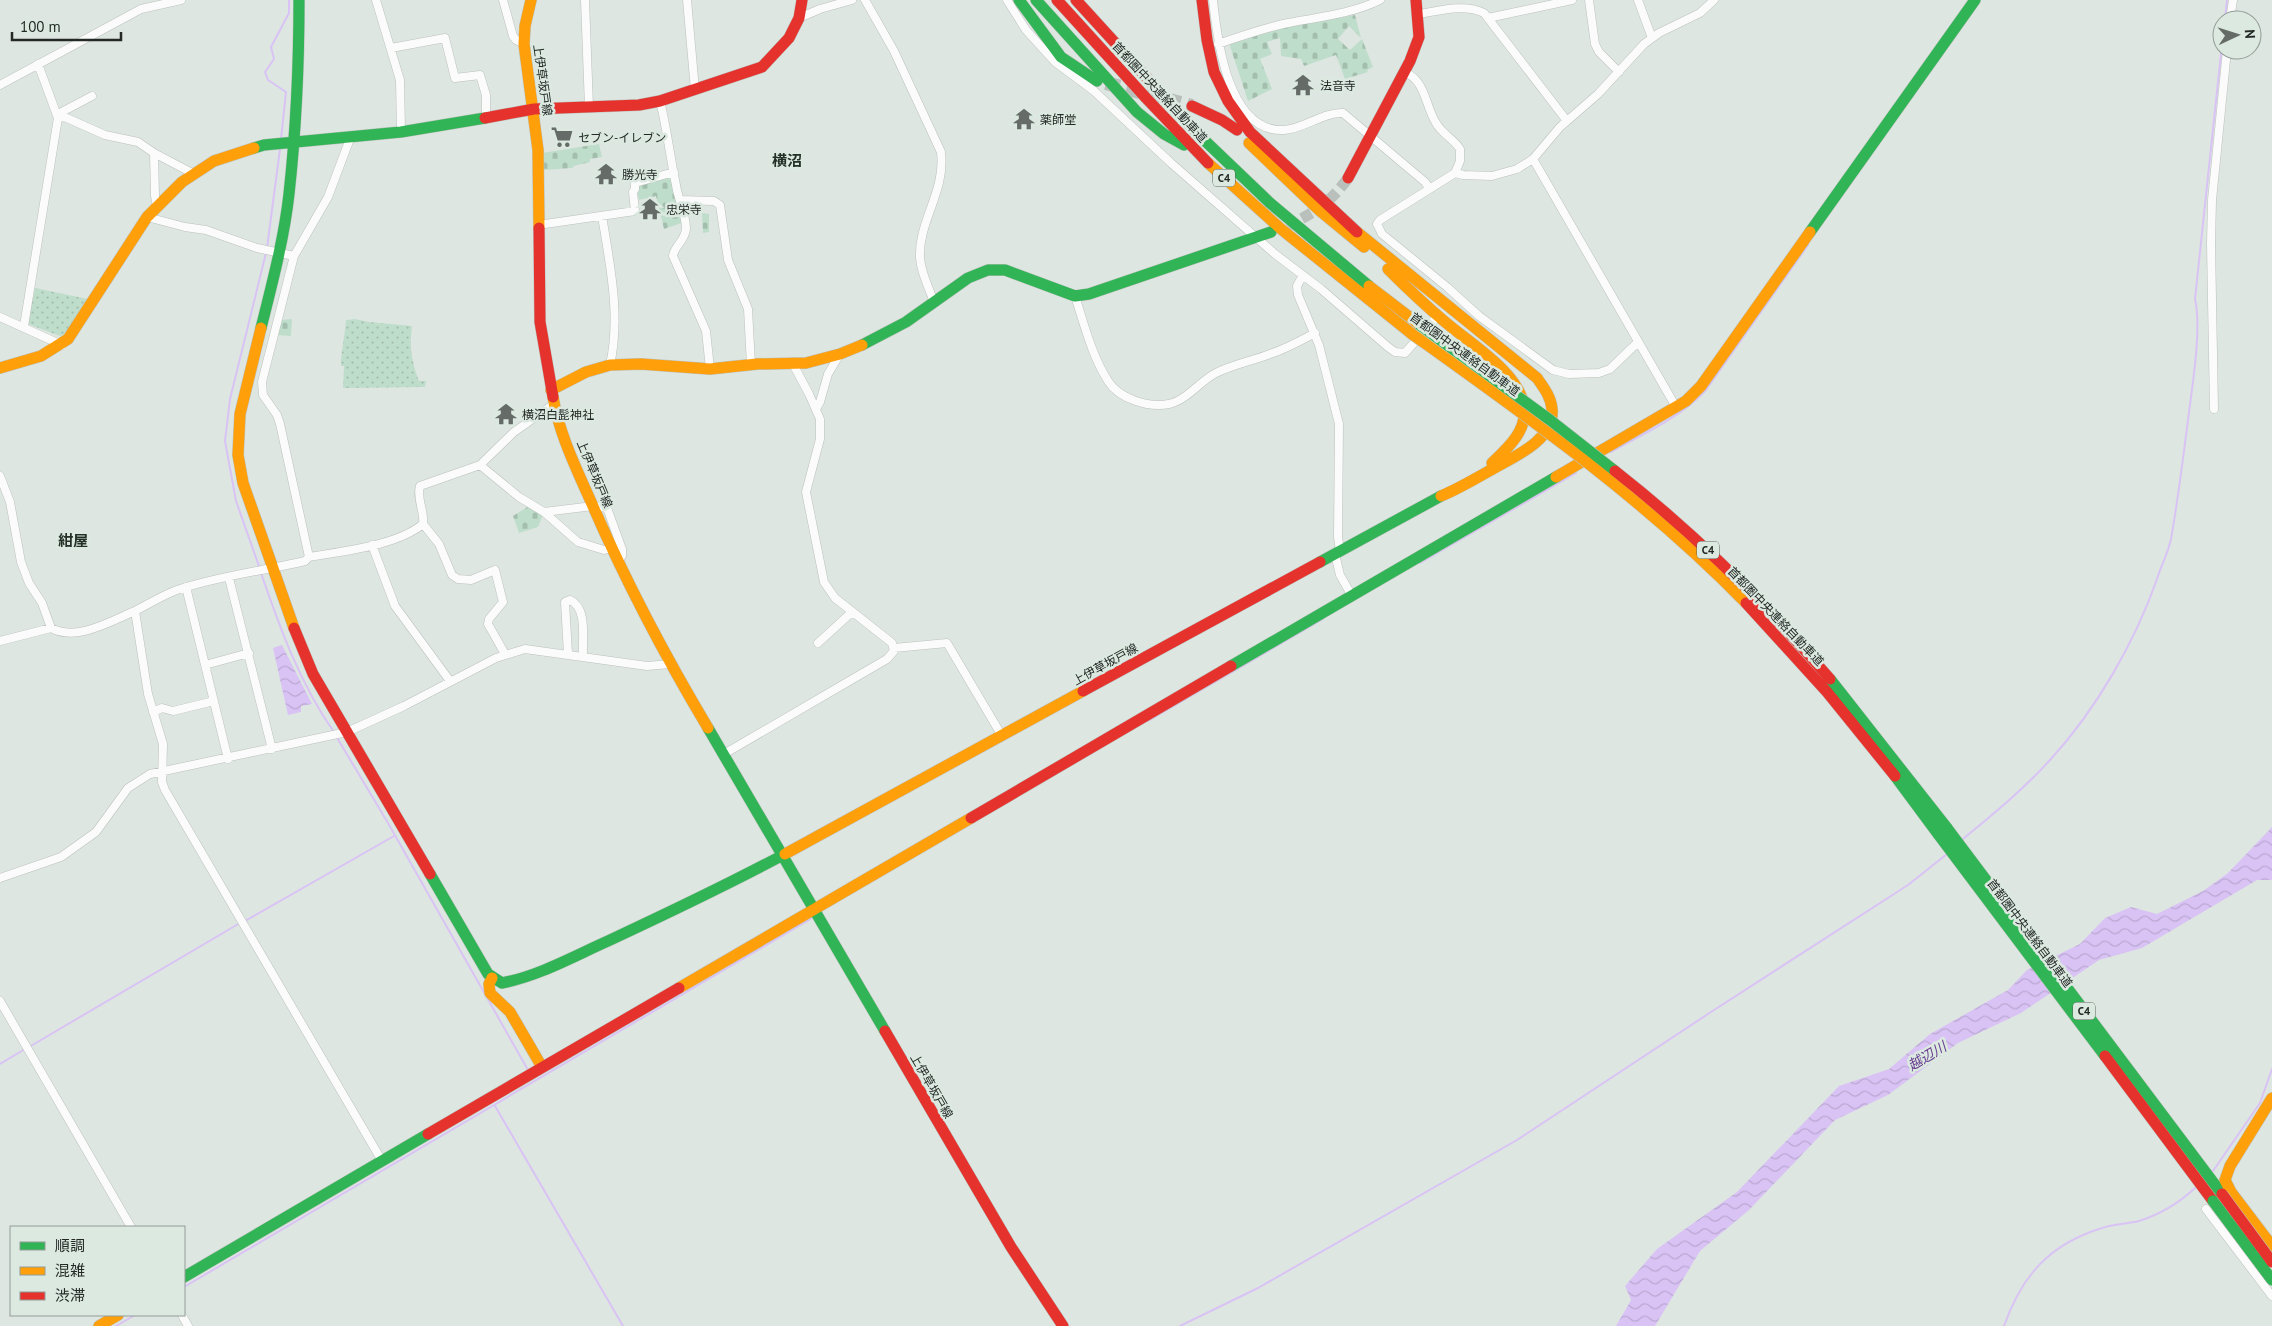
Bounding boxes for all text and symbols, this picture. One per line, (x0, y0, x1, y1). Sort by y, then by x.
scale bar (12, 10, 121, 42)
north arrow (2212, 10, 2262, 60)
text: 100 m (20, 17, 61, 36)
text: N (2241, 29, 2259, 39)
street label: 首都圏中央連絡自動車道 (1109, 39, 1211, 145)
street label: 上伊草坂戸線 (531, 43, 555, 117)
temple icon: 法音寺 (1290, 72, 1316, 98)
place label: 法音寺 (1320, 78, 1356, 93)
temple icon: 薬師堂 (1011, 106, 1037, 132)
place label: 薬師堂 (1040, 112, 1076, 127)
supermarket icon: セブン-イレブン (549, 124, 575, 150)
place label: セブン-イレブン (578, 130, 666, 145)
district label: 横沼 (772, 151, 802, 170)
temple icon: 勝光寺 (593, 161, 619, 187)
place label: 勝光寺 (622, 167, 658, 182)
road number: C4 (1213, 170, 1235, 187)
temple icon: 忠栄寺 (637, 196, 663, 222)
place label: 忠栄寺 (666, 202, 702, 217)
street label: 首都圏中央連絡自動車道 (1407, 309, 1523, 399)
temple icon: 横沼白髭神社 (493, 401, 519, 427)
place label: 横沼白髭神社 (522, 407, 594, 422)
street label: 上伊草坂戸線 (574, 438, 616, 510)
district label: 紺屋 (58, 531, 88, 550)
road number: C4 (1697, 542, 1719, 558)
street label: 首都圏中央連絡自動車道 (1725, 563, 1827, 669)
street label: 上伊草坂戸線 (1070, 640, 1140, 688)
street label: 首都圏中央連絡自動車道 (1984, 876, 2076, 990)
road number: C4 (2073, 1002, 2095, 1019)
water label: 越辺川 (1904, 1036, 1951, 1075)
street label: 上伊草坂戸線 (908, 1051, 956, 1121)
legend (10, 1226, 185, 1316)
text: 順調 (55, 1236, 85, 1255)
text: 混雑 (55, 1261, 85, 1280)
text: 渋滞 (55, 1286, 85, 1305)

